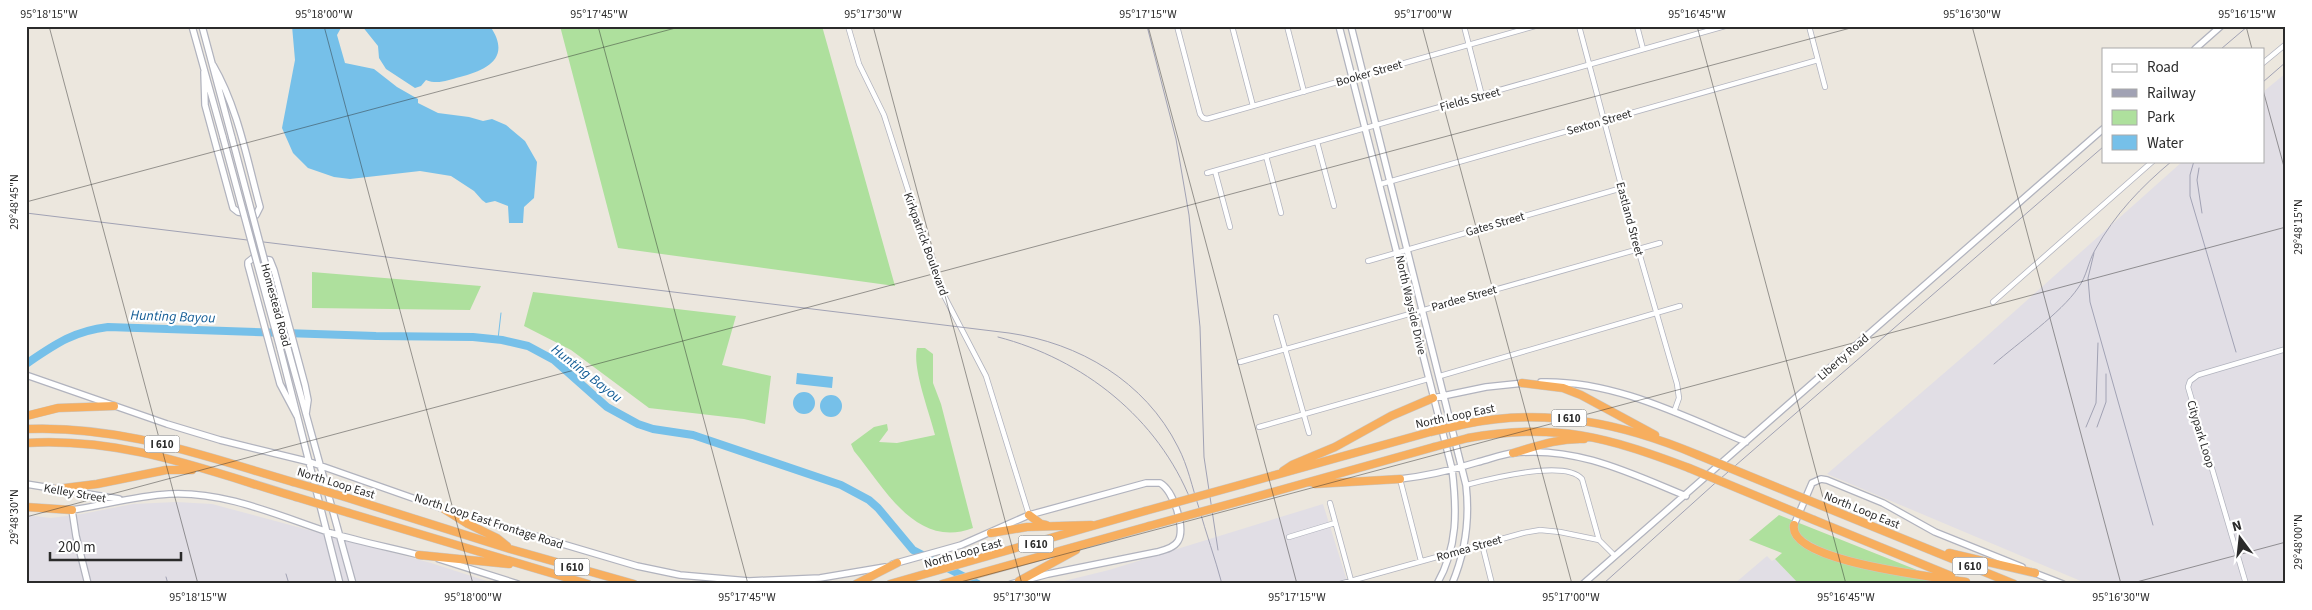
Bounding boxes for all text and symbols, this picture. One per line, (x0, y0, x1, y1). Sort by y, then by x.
text: 95°18'15"W (20, 6, 78, 23)
text: 95°18'00"W (295, 6, 353, 23)
text: 95°17'45"W (570, 6, 628, 23)
text: 95°17'30"W (844, 6, 902, 23)
text: 95°17'15"W (1119, 6, 1177, 23)
text: 95°17'00"W (1394, 6, 1452, 23)
text: 95°16'45"W (1668, 6, 1726, 23)
text: 95°16'30"W (1943, 6, 2001, 23)
text: 95°16'15"W (2218, 6, 2276, 23)
legend (2102, 48, 2264, 162)
street label: Booker Street (1334, 56, 1404, 91)
text: Road (2147, 57, 2179, 78)
street label: Fields Street (1438, 83, 1502, 116)
text: Railway (2147, 83, 2196, 104)
street label: Sexton Street (1565, 105, 1634, 140)
text: Park (2147, 107, 2176, 128)
text: Water (2147, 133, 2184, 154)
text: 29°48'45"N (6, 174, 23, 230)
street label: Eastland Street (1611, 180, 1648, 258)
street label: Kirkpatrick Boulevard (899, 190, 952, 298)
text: 29°48'15"N (2290, 199, 2307, 255)
street label: Gates Street (1464, 208, 1527, 241)
street label: North Wayside Drive (1391, 254, 1430, 356)
street label: Homestead Road (256, 262, 295, 349)
street label: Pardee Street (1429, 281, 1499, 316)
water label: Hunting Bayou (130, 306, 216, 328)
street label: Liberty Road (1814, 330, 1873, 385)
water label: Hunting Bayou (547, 340, 626, 408)
street label: Citypark Loop (2182, 398, 2219, 470)
street label: North Loop East (1414, 400, 1496, 433)
road number: I 610 (1552, 409, 1586, 426)
road number: I 610 (144, 436, 180, 452)
street label: North Loop East (295, 464, 377, 503)
street label: Kelley Street (42, 480, 107, 507)
street label: North Loop East (1821, 488, 1902, 533)
text: 29°48'30"N (6, 489, 23, 545)
street label: North Loop East Frontage Road (412, 489, 565, 554)
north arrow (2214, 512, 2264, 562)
text: 29°48'00"N (2290, 514, 2307, 570)
text: N (2230, 516, 2244, 537)
scale bar (50, 530, 181, 562)
street label: Romea Street (1434, 531, 1504, 566)
street label: North Loop East (922, 534, 1004, 573)
road number: I 610 (1018, 536, 1054, 552)
text: 200 m (58, 537, 96, 558)
road number: I 610 (554, 558, 590, 576)
road number: I 610 (1952, 558, 1988, 574)
text: 95°18'15"W (169, 589, 227, 606)
text: 95°18'00"W (444, 589, 502, 606)
text: 95°17'45"W (718, 589, 776, 606)
text: 95°17'30"W (993, 589, 1051, 606)
text: 95°17'15"W (1268, 589, 1326, 606)
text: 95°17'00"W (1542, 589, 1600, 606)
text: 95°16'45"W (1817, 589, 1875, 606)
text: 95°16'30"W (2092, 589, 2150, 606)

